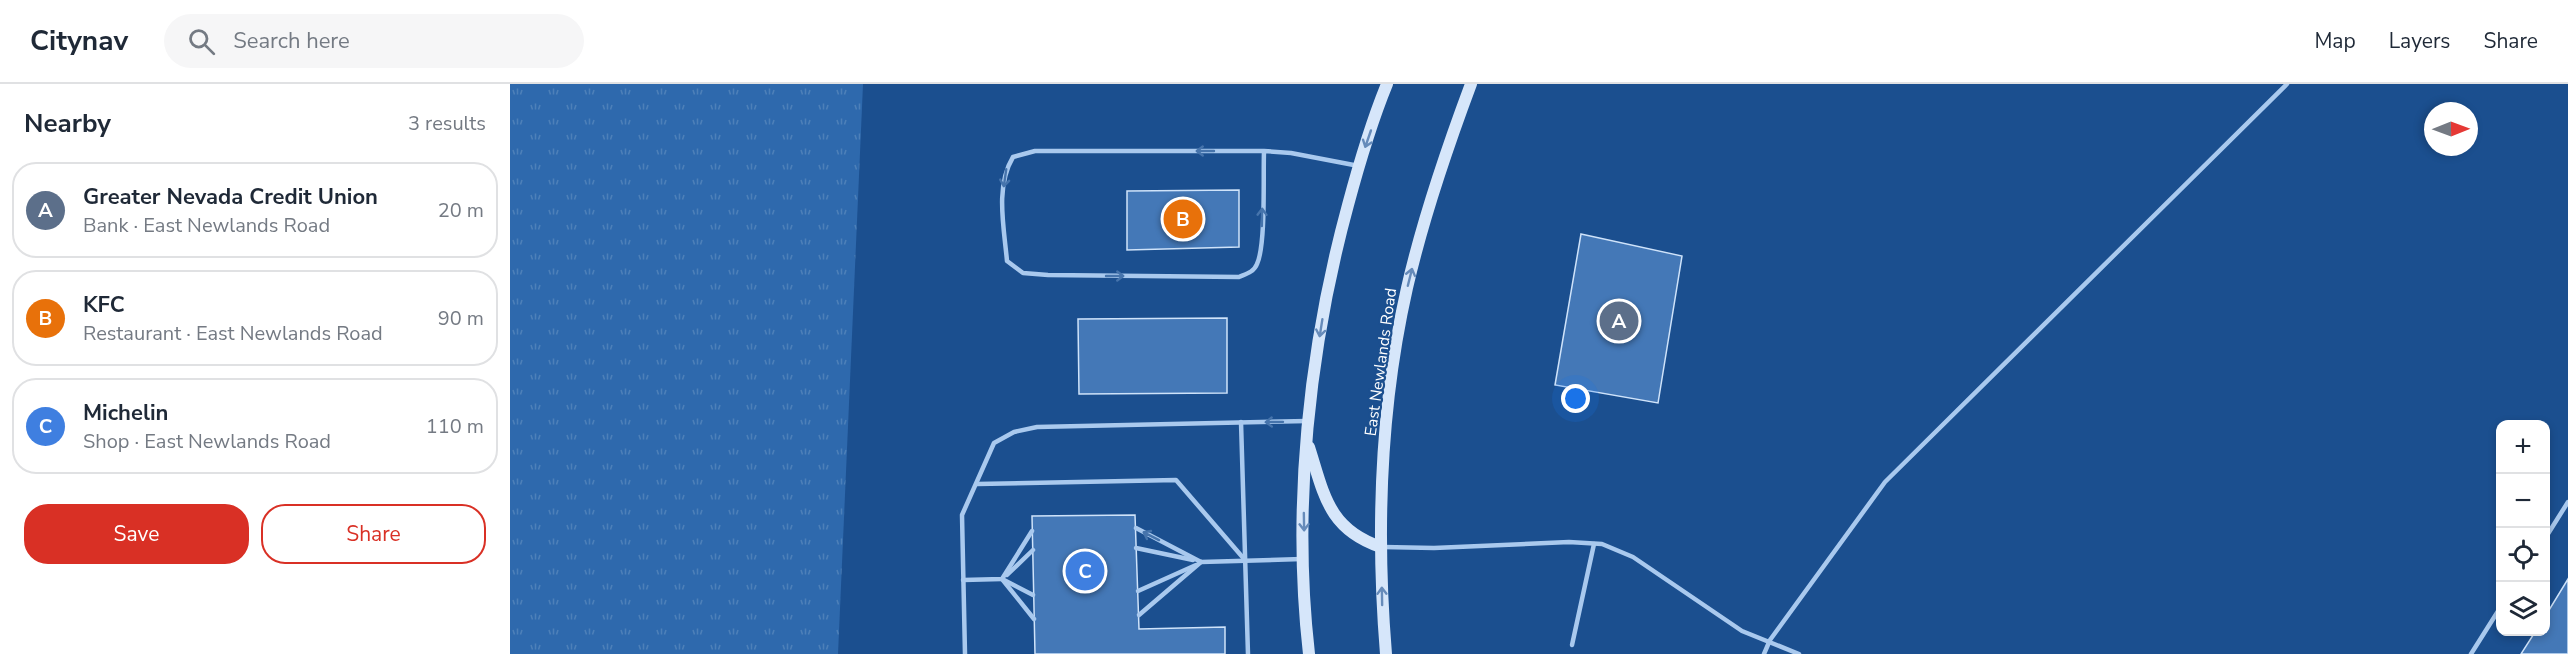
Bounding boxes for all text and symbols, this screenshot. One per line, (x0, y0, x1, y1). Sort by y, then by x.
search box (164, 14, 584, 68)
text: Citynav (30, 22, 128, 60)
icon: search (185, 25, 218, 58)
text: Search here (233, 26, 350, 56)
text: Map (2314, 27, 2356, 55)
text: Layers (2389, 27, 2450, 55)
text: Share (2483, 27, 2538, 55)
north arrow (2424, 102, 2478, 156)
text: Nearby (24, 106, 111, 141)
text: 3 results (408, 110, 486, 137)
one-way arrow (1362, 129, 1373, 148)
one-way arrow (1196, 145, 1216, 157)
one-way arrow (1000, 168, 1011, 187)
text: Greater Nevada Credit Union (83, 182, 378, 212)
pin: B (1164, 196, 1202, 242)
text: A (38, 197, 53, 224)
text: 20 m (438, 197, 484, 224)
one-way arrow (1256, 208, 1268, 228)
text: Bank · East Newlands Road (83, 212, 330, 239)
one-way arrow (1404, 268, 1416, 287)
one-way arrow (1104, 270, 1124, 282)
street label: East Newlands Road (1360, 287, 1402, 438)
text: KFC (83, 290, 125, 320)
pin: A (1600, 298, 1638, 344)
text: B (39, 305, 52, 332)
text: 90 m (438, 305, 484, 332)
one-way arrow (1315, 318, 1326, 337)
text: Restaurant · East Newlands Road (83, 320, 383, 347)
your location (1561, 384, 1590, 413)
text: Michelin (83, 398, 168, 428)
text: C (39, 413, 52, 440)
text: 110 m (426, 413, 484, 440)
one-way arrow (1265, 416, 1285, 427)
map controls (2496, 420, 2550, 636)
button: + (2496, 420, 2550, 474)
text: Shop · East Newlands Road (83, 428, 331, 455)
button: − (2496, 474, 2550, 528)
button: Save (24, 504, 249, 564)
button: Share (261, 504, 486, 564)
one-way arrow (1298, 512, 1310, 532)
button: locate (2496, 528, 2550, 582)
one-way arrow (1143, 530, 1160, 542)
pin: C (1066, 548, 1104, 594)
button: layers (2496, 582, 2550, 636)
one-way arrow (1376, 586, 1387, 606)

